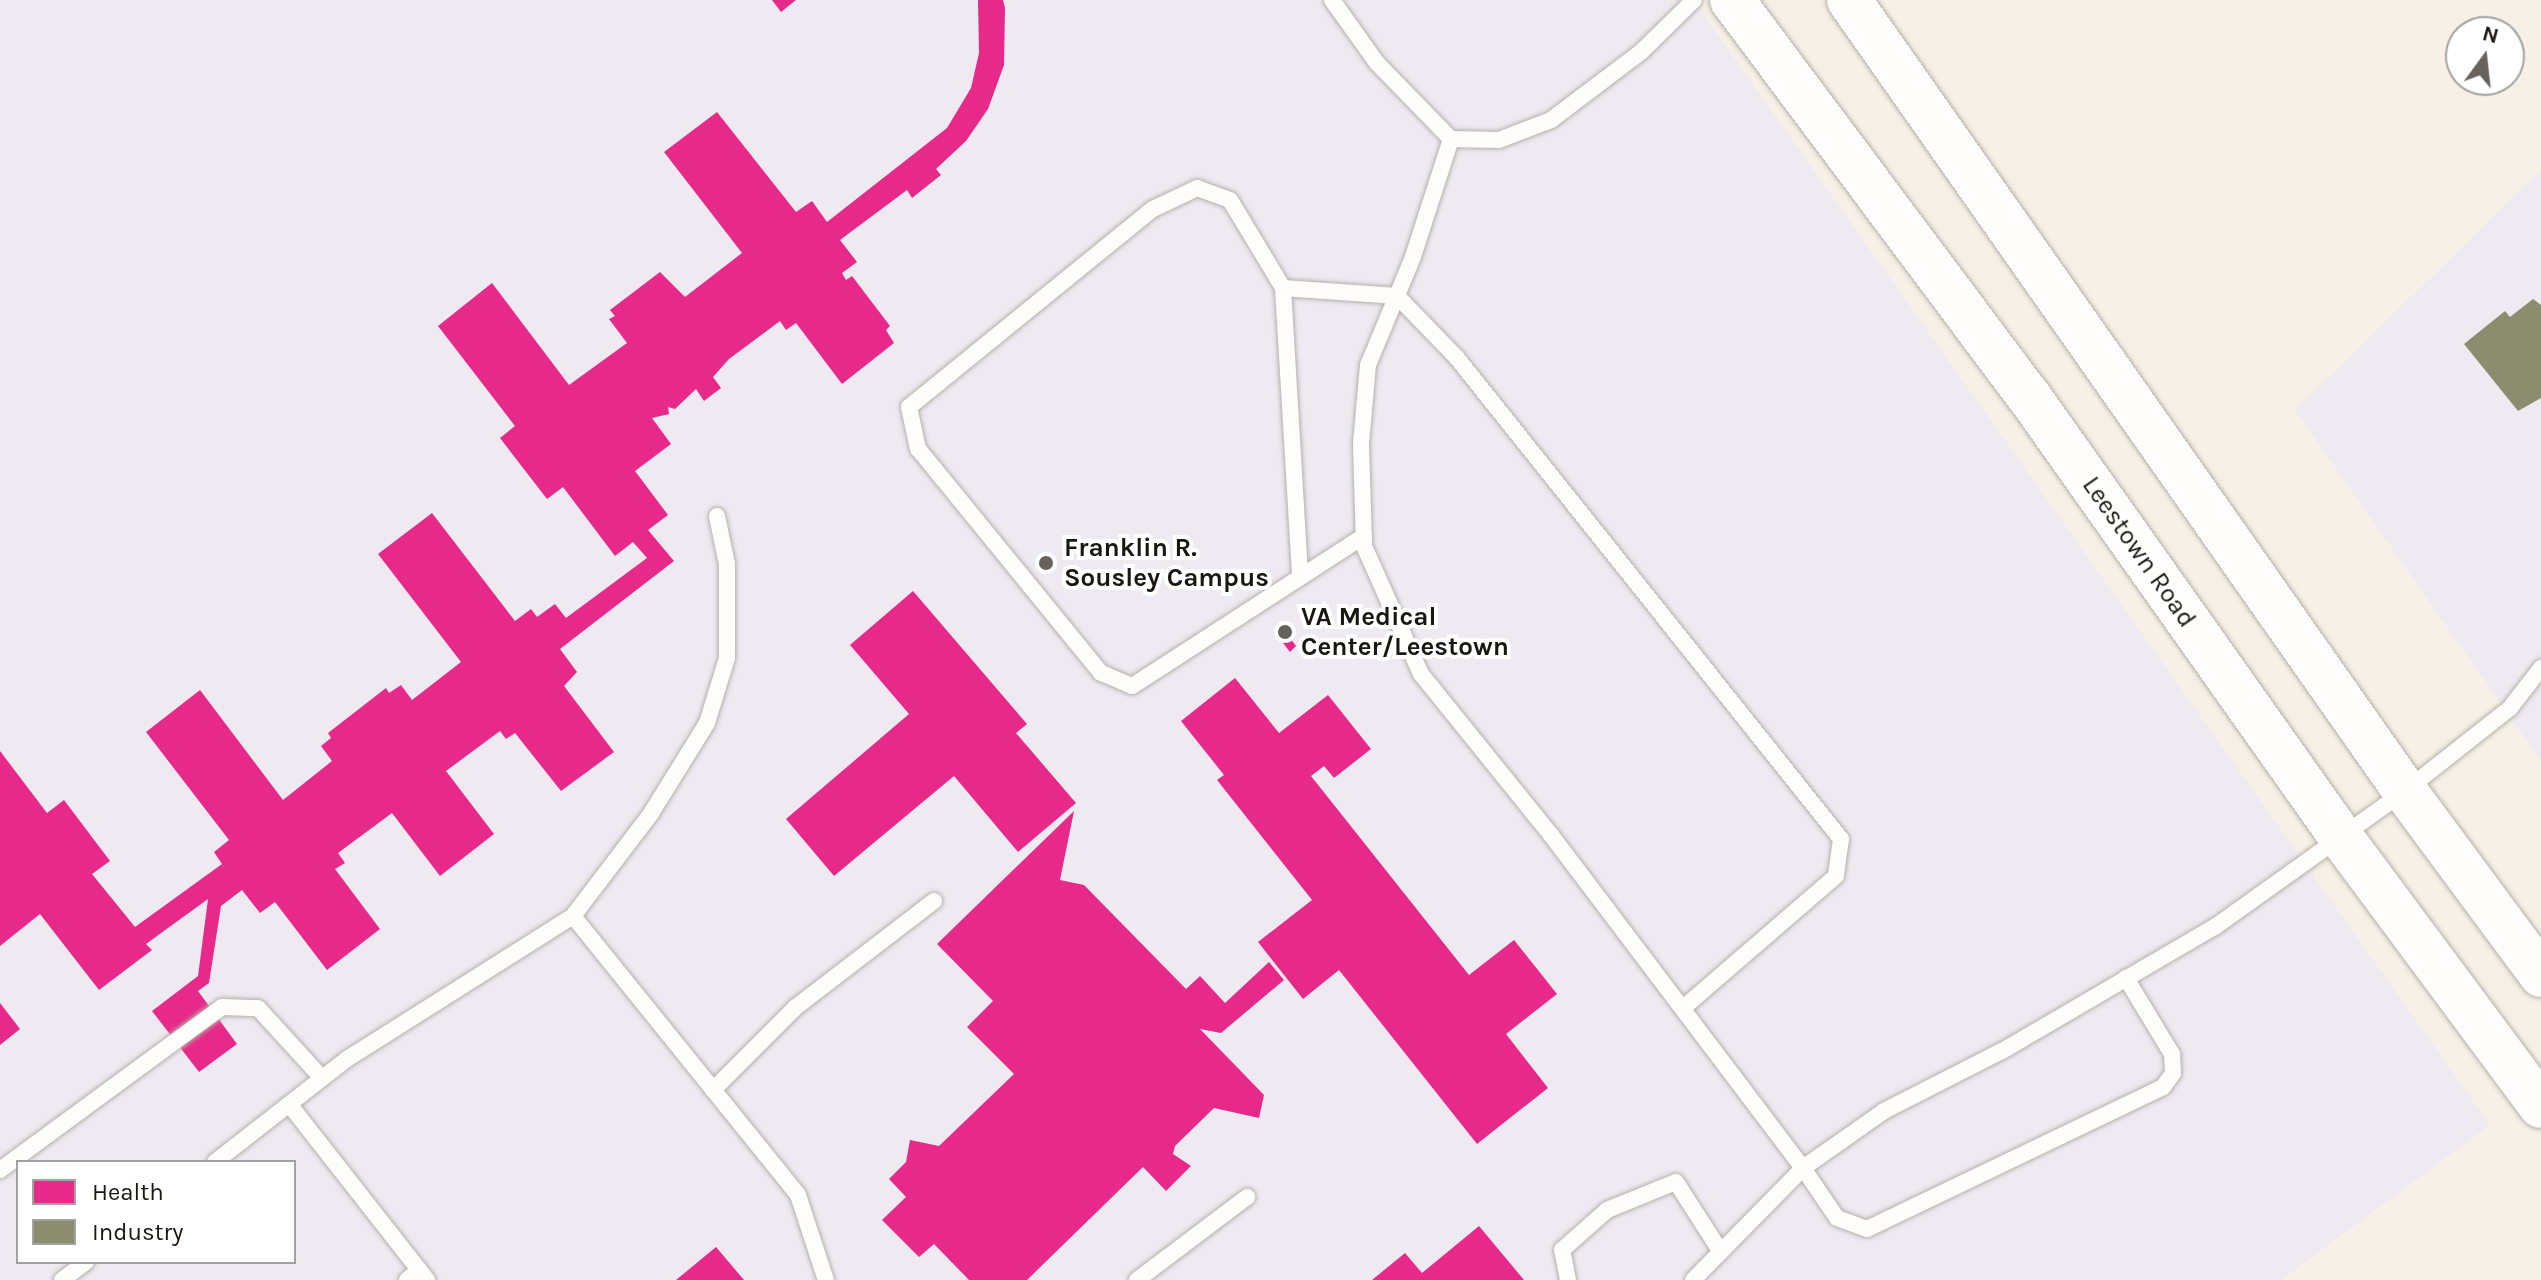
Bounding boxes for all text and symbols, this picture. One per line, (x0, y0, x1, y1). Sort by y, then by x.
north arrow (2445, 16, 2525, 96)
text: N (2480, 20, 2502, 49)
street label: Leestown Road (2075, 471, 2203, 633)
place label: Franklin R. Sousley Campus (1064, 532, 1269, 594)
marker: Franklin R. Sousley Campus (1035, 552, 1057, 574)
place label: VA Medical Center/Leestown (1301, 601, 1509, 662)
marker: VA Medical Center/Leestown (1276, 623, 1294, 641)
legend (16, 1160, 296, 1264)
text: Health (92, 1178, 164, 1206)
text: Industry (92, 1218, 183, 1246)

